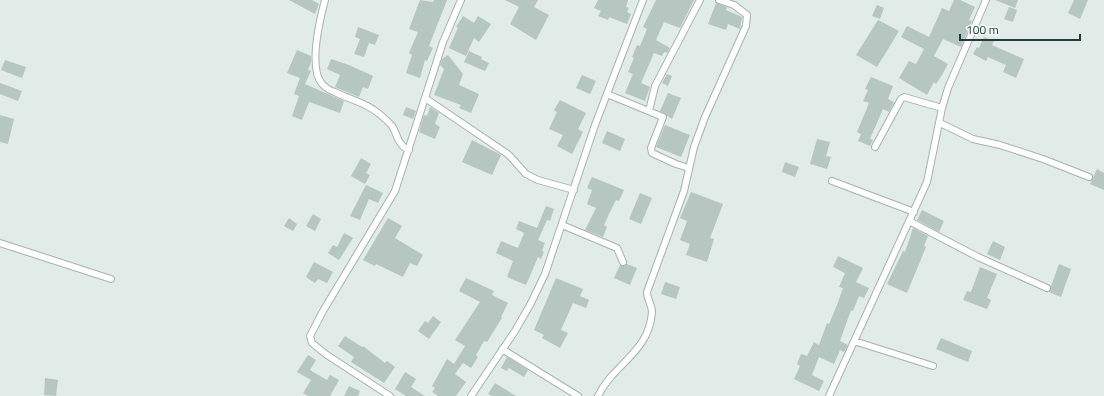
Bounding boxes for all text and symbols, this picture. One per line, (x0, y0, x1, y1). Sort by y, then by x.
scale bar (960, 16, 1080, 42)
text: 100 m (966, 20, 999, 39)

